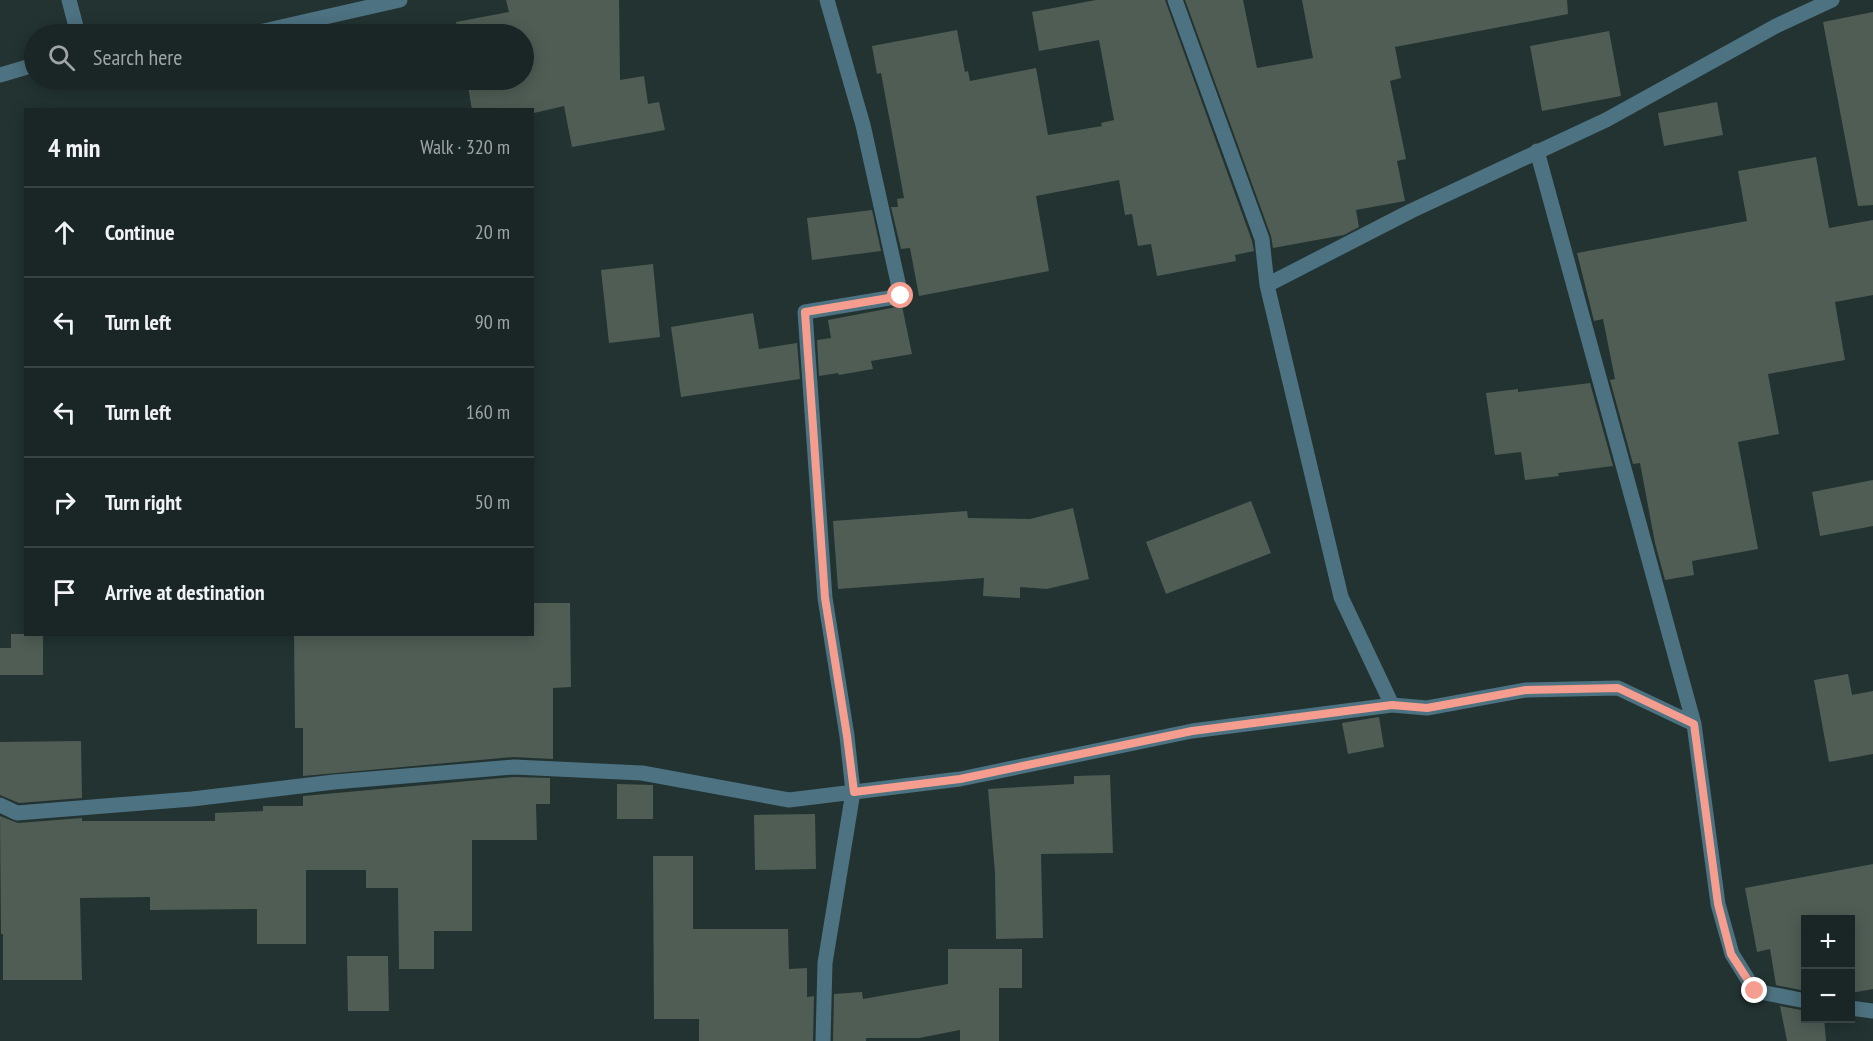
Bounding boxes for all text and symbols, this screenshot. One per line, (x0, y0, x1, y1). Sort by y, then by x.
search box (24, 24, 534, 90)
icon: search (45, 41, 78, 74)
text: Search here (93, 43, 182, 71)
text: 4 min (48, 131, 101, 164)
text: Walk · 320 m (420, 134, 510, 160)
icon: ahead (48, 216, 81, 249)
text: Continue (105, 218, 175, 246)
text: 20 m (475, 219, 510, 245)
route start (887, 282, 913, 308)
icon: left (48, 306, 81, 339)
text: Turn left (105, 308, 171, 336)
text: 90 m (475, 309, 510, 335)
icon: left (48, 396, 81, 429)
text: Turn left (105, 398, 171, 426)
text: 160 m (466, 399, 510, 425)
icon: right (48, 486, 81, 519)
text: Turn right (105, 488, 182, 516)
text: 50 m (475, 489, 510, 515)
icon: arrive (48, 576, 81, 609)
text: Arrive at destination (105, 578, 265, 606)
map controls (1801, 915, 1855, 1023)
button: + (1801, 915, 1855, 969)
button: − (1801, 969, 1855, 1023)
route end (1741, 977, 1767, 1003)

